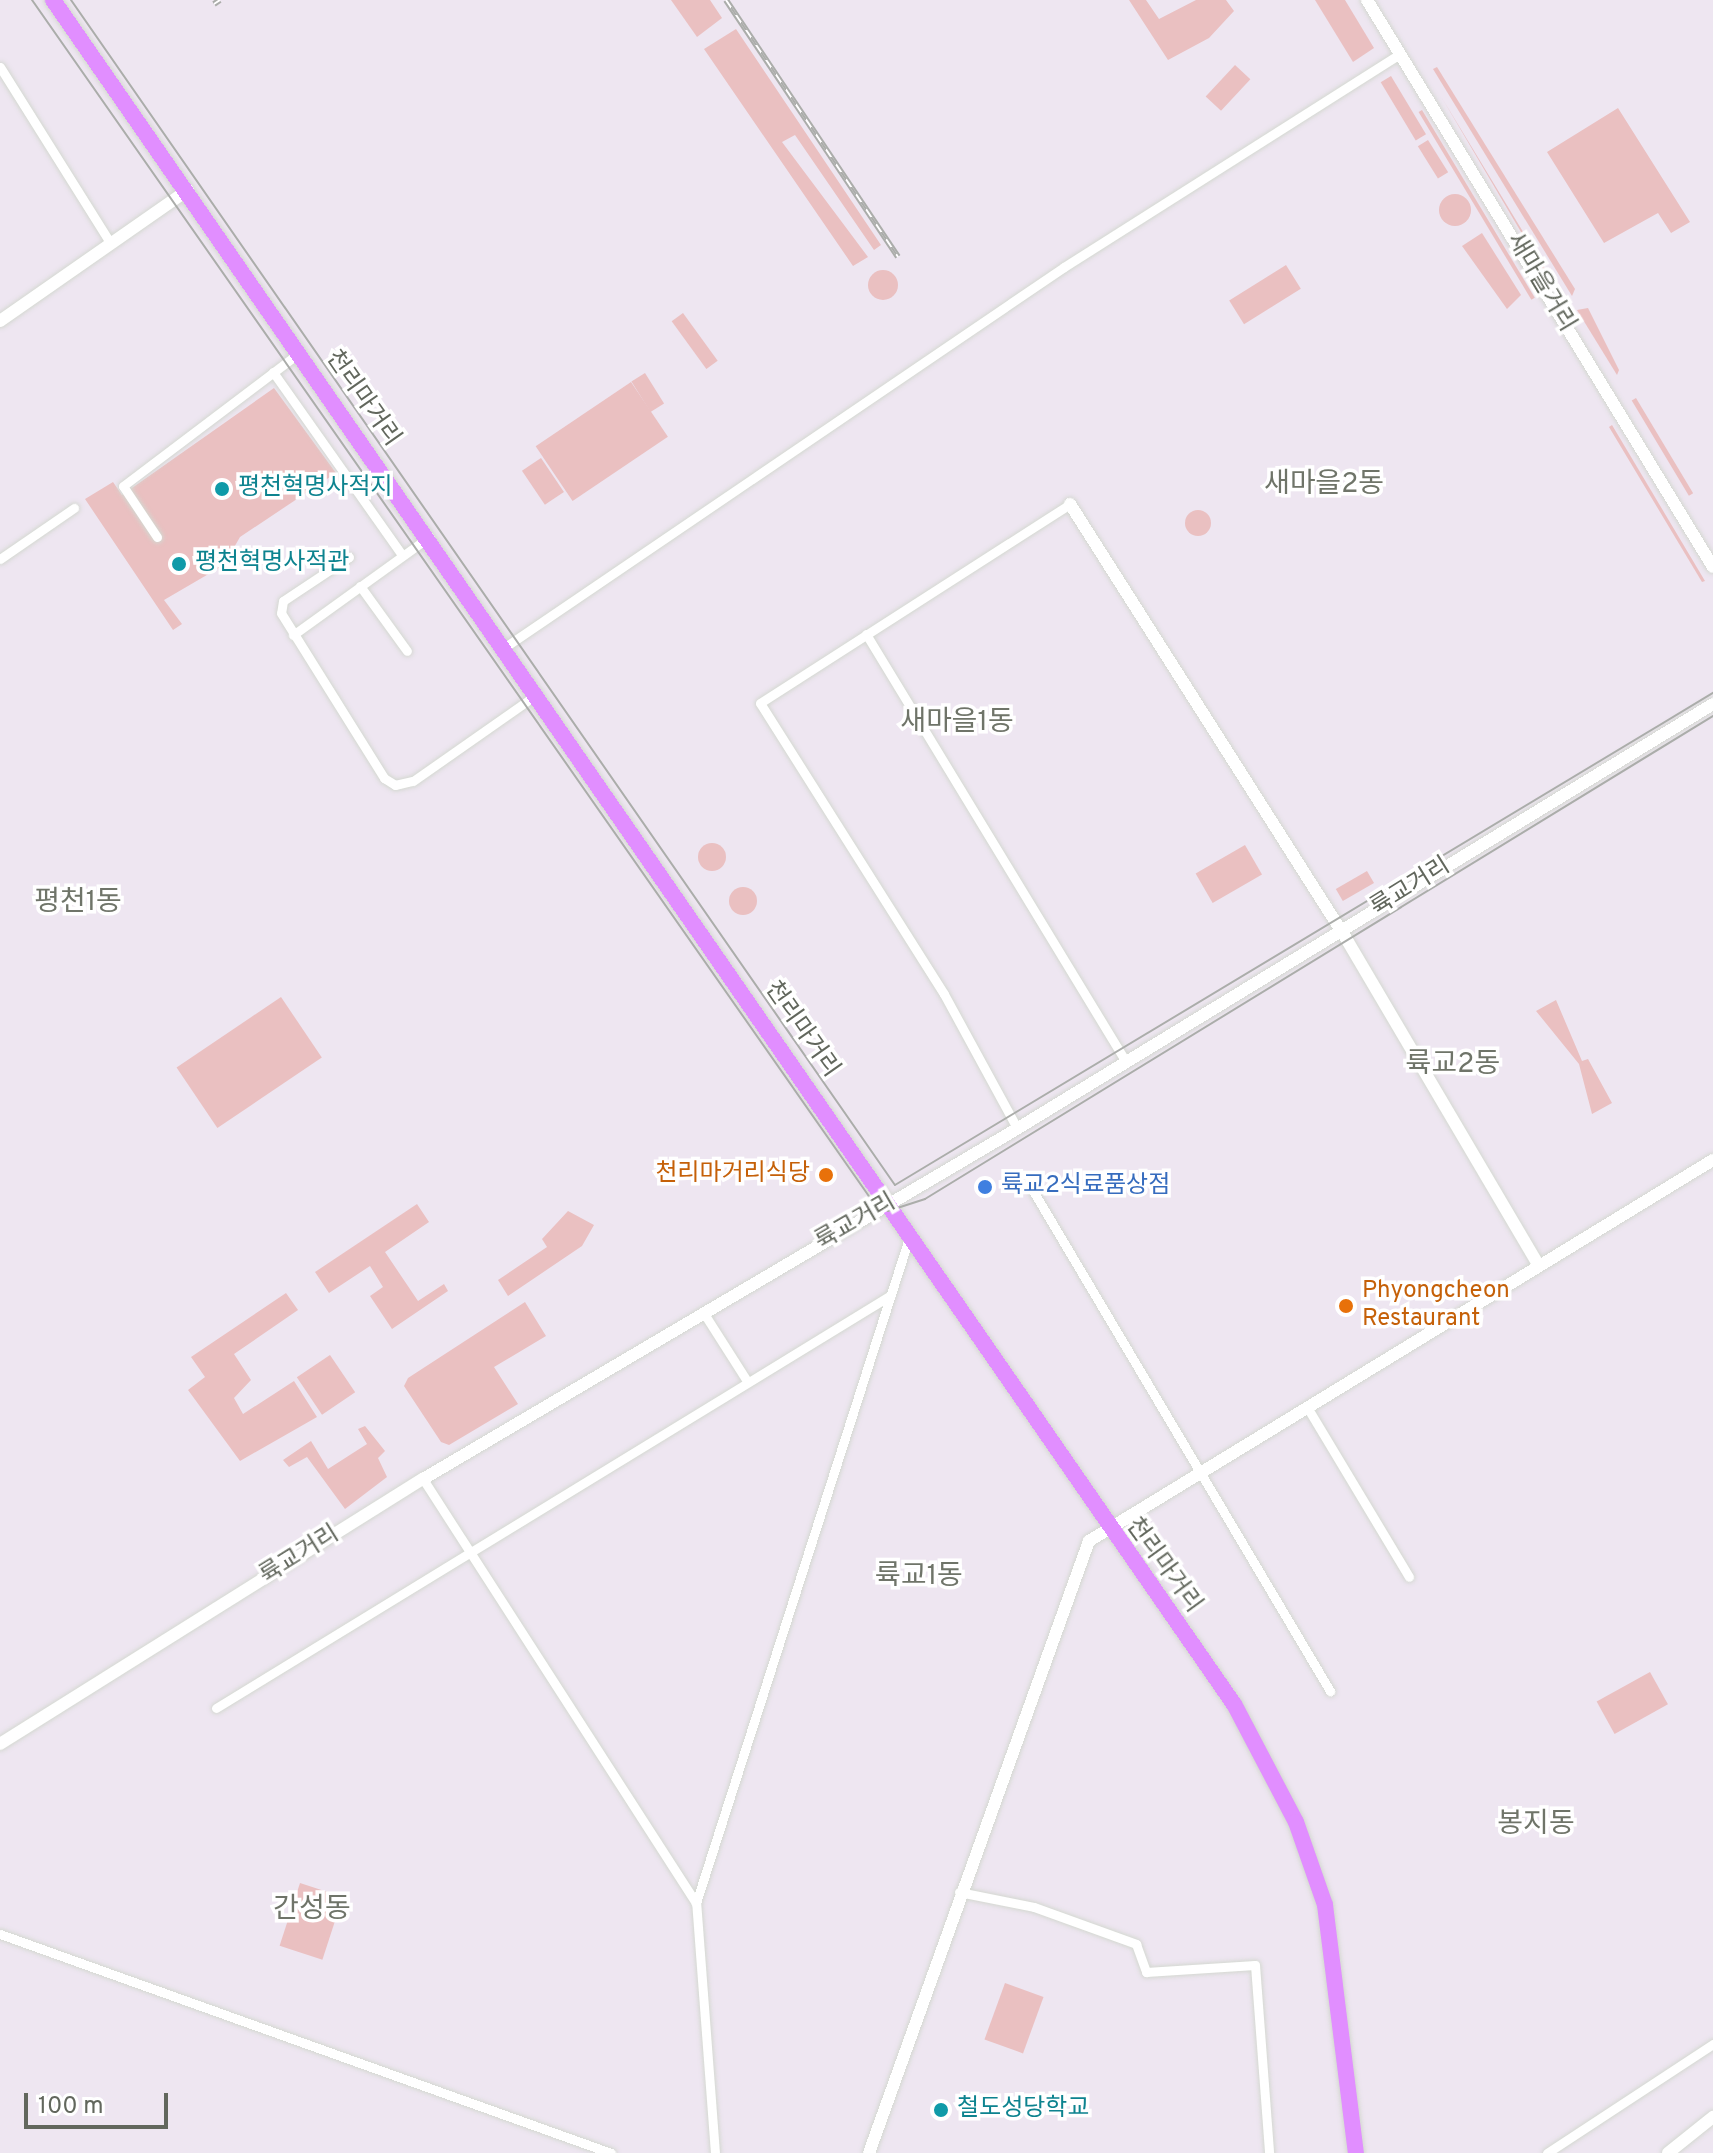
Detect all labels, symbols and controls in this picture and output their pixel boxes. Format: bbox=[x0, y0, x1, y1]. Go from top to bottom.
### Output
street label: 새마을거리 bbox=[1499, 228, 1581, 338]
street label: 천리마거리 bbox=[319, 346, 405, 452]
district label: 새마을2동 bbox=[1264, 468, 1384, 502]
place label: 평천혁명사적지 bbox=[238, 475, 393, 503]
marker: 평천혁명사적지 bbox=[213, 480, 231, 498]
place label: 평천혁명사적관 bbox=[195, 550, 350, 578]
marker: 평천혁명사적관 bbox=[170, 555, 188, 573]
district label: 새마을1동 bbox=[900, 706, 1014, 740]
street label: 륙교거리 bbox=[1366, 852, 1456, 924]
district label: 평천1동 bbox=[34, 886, 122, 920]
street label: 천리마거리 bbox=[758, 977, 844, 1083]
district label: 륙교2동 bbox=[1406, 1048, 1500, 1082]
place label: 천리마거리식당 bbox=[655, 1161, 810, 1189]
marker: 천리마거리식당 bbox=[817, 1166, 835, 1184]
place label: 륙교2식료품상점 bbox=[1001, 1173, 1170, 1201]
marker: 륙교2식료품상점 bbox=[976, 1178, 994, 1196]
street label: 륙교거리 bbox=[811, 1188, 901, 1258]
place label: Phyongcheon Restaurant bbox=[1362, 1278, 1510, 1334]
marker: Phyongcheon Restaurant bbox=[1337, 1297, 1355, 1315]
street label: 천리마거리 bbox=[1119, 1513, 1207, 1619]
street label: 륙교거리 bbox=[255, 1520, 345, 1592]
district label: 륙교1동 bbox=[875, 1560, 963, 1594]
district label: 봉지동 bbox=[1497, 1808, 1575, 1842]
district label: 간성동 bbox=[273, 1893, 351, 1927]
scale bar bbox=[28, 2077, 172, 2127]
text: 100 m bbox=[38, 2092, 104, 2122]
place label: 철도성당학교 bbox=[957, 2096, 1089, 2124]
marker: 철도성당학교 bbox=[932, 2101, 950, 2119]

